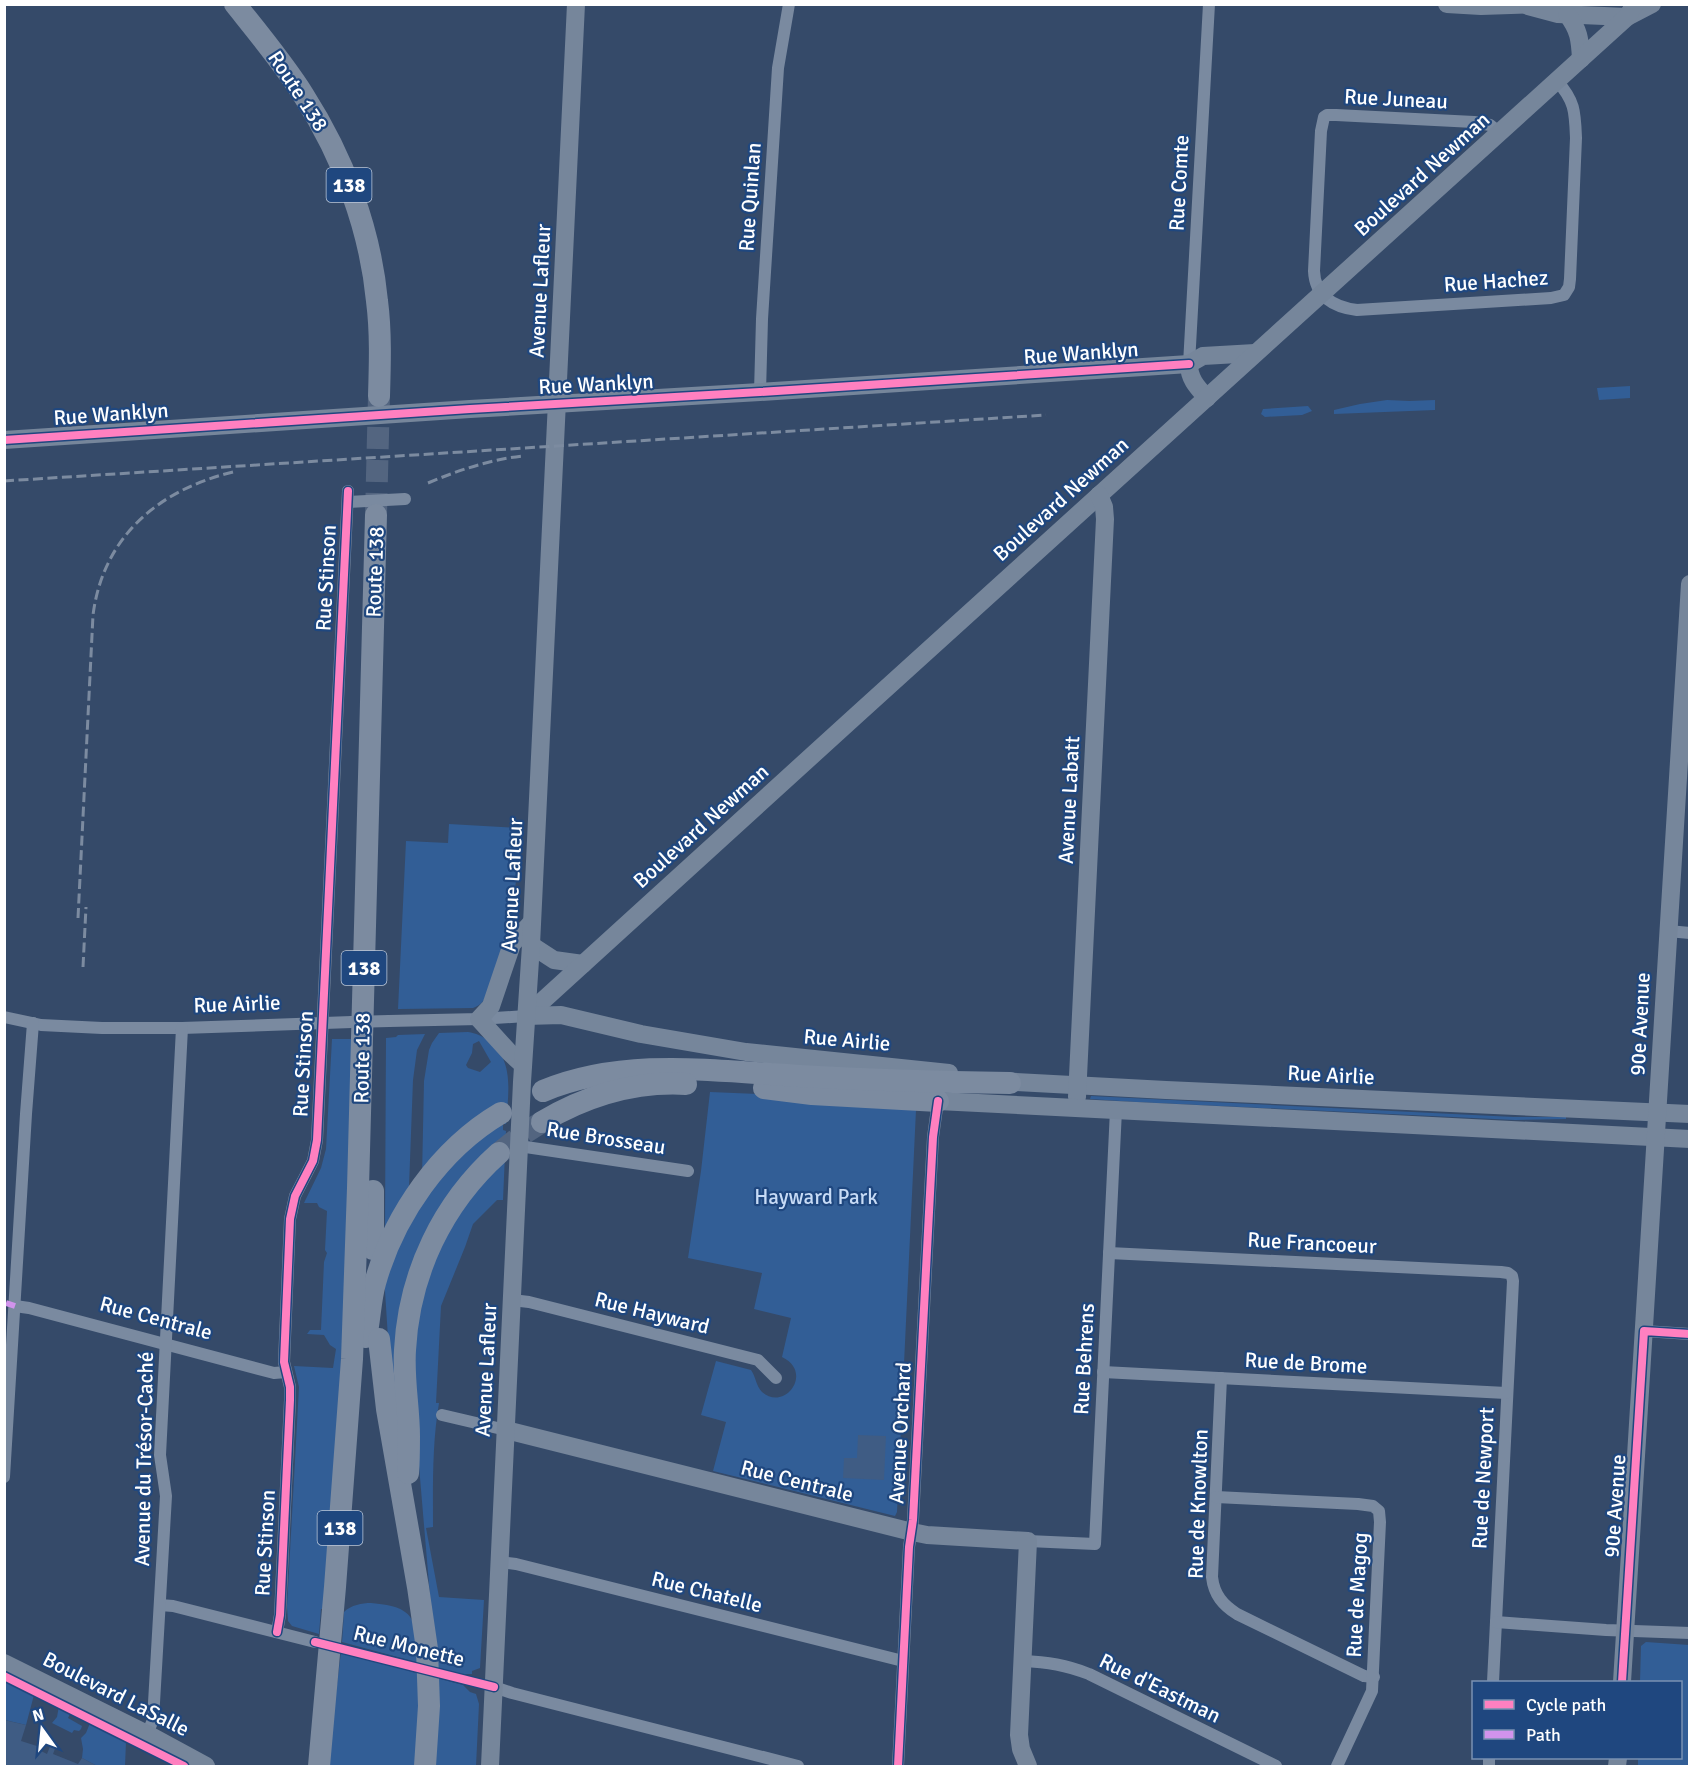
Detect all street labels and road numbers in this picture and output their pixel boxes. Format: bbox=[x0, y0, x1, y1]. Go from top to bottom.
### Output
street label: Route 138 bbox=[262, 46, 334, 136]
street label: Rue Juneau bbox=[1344, 83, 1448, 115]
street label: Boulevard Newman bbox=[1349, 106, 1495, 242]
street label: Rue Comte bbox=[1163, 134, 1195, 232]
street label: Rue Quinlan bbox=[733, 142, 767, 252]
road number: 138 bbox=[326, 168, 372, 202]
street label: Avenue Lafleur bbox=[524, 223, 557, 359]
street label: Rue Hachez bbox=[1443, 264, 1549, 298]
street label: Rue Wanklyn bbox=[1023, 336, 1139, 370]
street label: Rue Wanklyn bbox=[538, 368, 654, 400]
street label: Rue Wanklyn bbox=[53, 397, 169, 431]
street label: Boulevard Newman bbox=[988, 431, 1134, 567]
street label: Rue Stinson bbox=[310, 524, 342, 632]
street label: Route 138 bbox=[360, 526, 390, 618]
street label: Avenue Labatt bbox=[1053, 735, 1085, 865]
street label: Boulevard Newman bbox=[628, 758, 774, 894]
street label: Avenue Lafleur bbox=[496, 817, 529, 953]
road number: 138 bbox=[342, 951, 386, 985]
street label: 90e Avenue bbox=[1624, 972, 1656, 1076]
street label: Rue Airlie bbox=[193, 989, 281, 1019]
street label: Rue Stinson bbox=[287, 1010, 319, 1118]
street label: Route 138 bbox=[348, 1012, 376, 1104]
street label: Rue Airlie bbox=[802, 1023, 892, 1057]
street label: Rue Airlie bbox=[1287, 1060, 1375, 1090]
street label: Rue Brosseau bbox=[545, 1116, 667, 1160]
street label: Rue Francoeur bbox=[1247, 1227, 1378, 1259]
street label: Rue Hayward bbox=[592, 1286, 712, 1340]
street label: Rue Centrale bbox=[97, 1291, 215, 1345]
street label: Avenue Lafleur bbox=[470, 1302, 503, 1438]
street label: Rue Behrens bbox=[1068, 1302, 1100, 1416]
street label: Rue de Brome bbox=[1244, 1347, 1368, 1379]
street label: Avenue du Trésor-Caché bbox=[129, 1351, 159, 1567]
street label: Avenue Orchard bbox=[883, 1361, 917, 1505]
street label: Rue de Newport bbox=[1466, 1406, 1500, 1550]
street label: Rue de Knowlton bbox=[1182, 1428, 1214, 1580]
street label: 90e Avenue bbox=[1598, 1453, 1632, 1559]
street label: Rue Centrale bbox=[738, 1454, 856, 1508]
street label: Rue Stinson bbox=[249, 1489, 281, 1597]
road number: 138 bbox=[318, 1511, 362, 1545]
street label: Rue de Magog bbox=[1341, 1532, 1373, 1658]
street label: Rue Chatelle bbox=[649, 1566, 765, 1618]
street label: Rue Monette bbox=[351, 1620, 467, 1672]
street label: Boulevard LaSalle bbox=[38, 1646, 194, 1742]
street label: Rue d'Eastman bbox=[1095, 1647, 1225, 1729]

